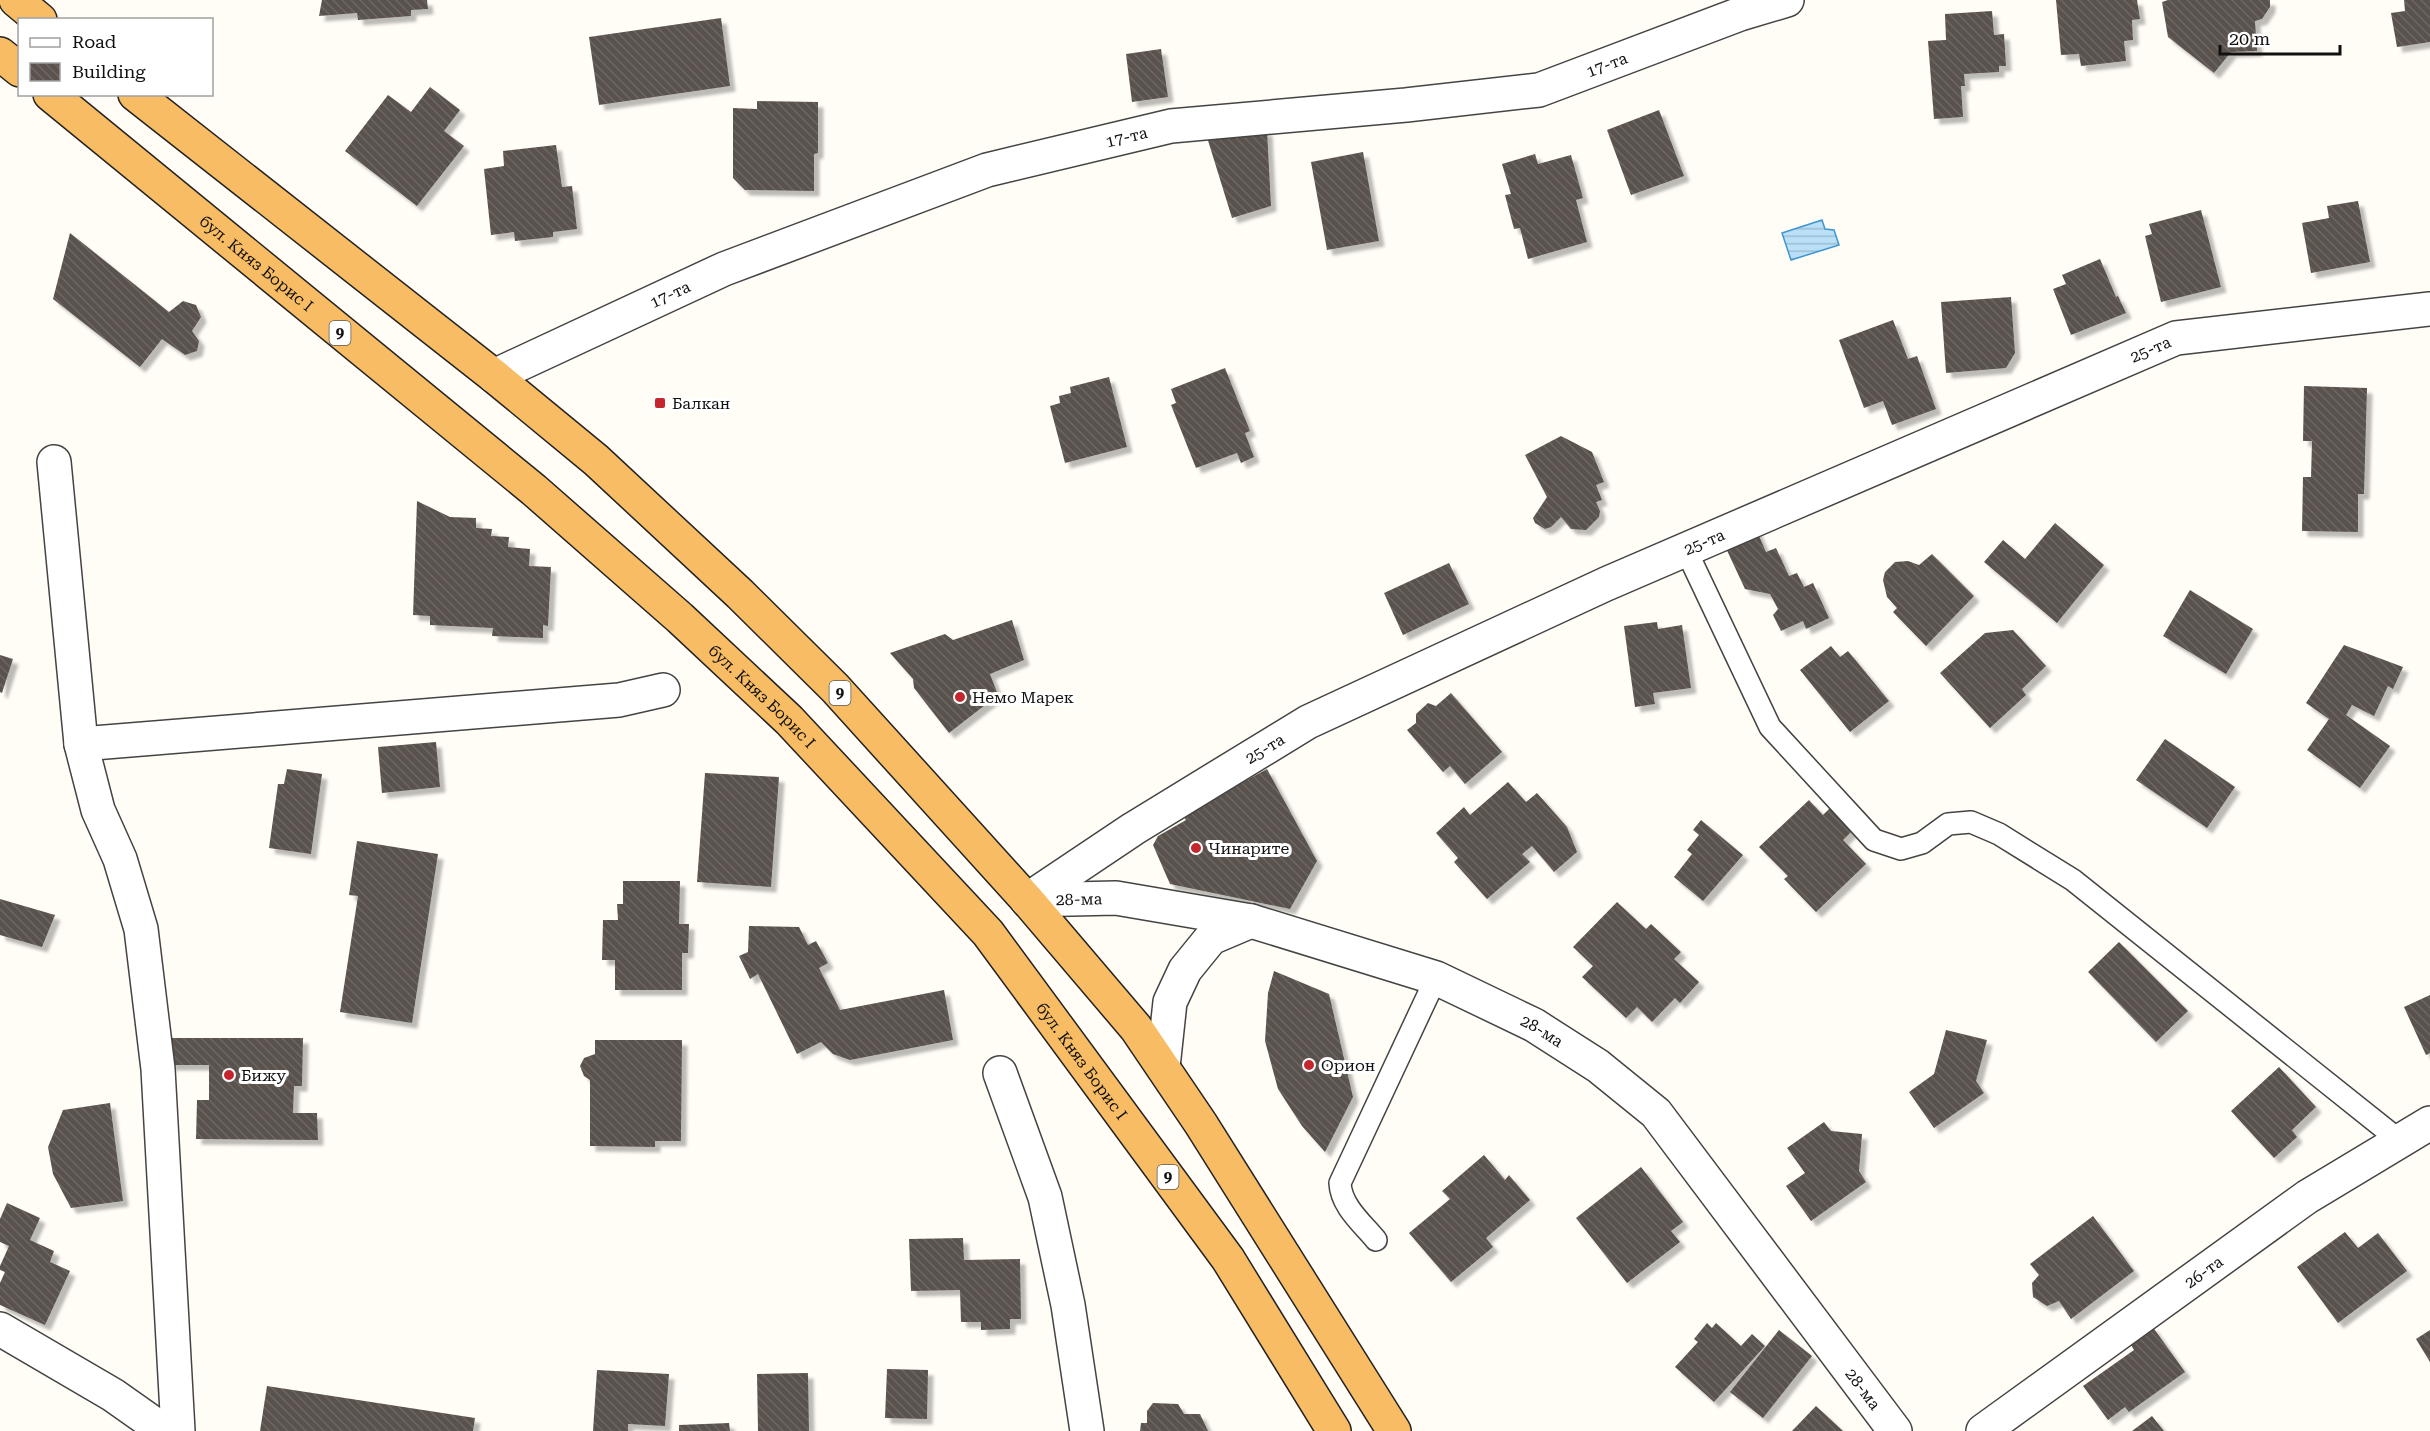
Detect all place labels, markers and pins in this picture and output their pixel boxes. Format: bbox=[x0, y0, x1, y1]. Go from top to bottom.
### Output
place label: Балкан bbox=[672, 394, 730, 413]
marker: Балкан bbox=[653, 396, 667, 410]
place label: Немо Марек bbox=[972, 688, 1074, 707]
marker: Немо Марек bbox=[953, 690, 967, 704]
place label: Чинарите bbox=[1208, 839, 1289, 858]
marker: Чинарите bbox=[1189, 841, 1203, 855]
place label: Орион bbox=[1321, 1056, 1375, 1075]
marker: Орион bbox=[1302, 1058, 1316, 1072]
place label: Бижу bbox=[241, 1066, 287, 1085]
marker: Бижу bbox=[222, 1068, 236, 1082]

